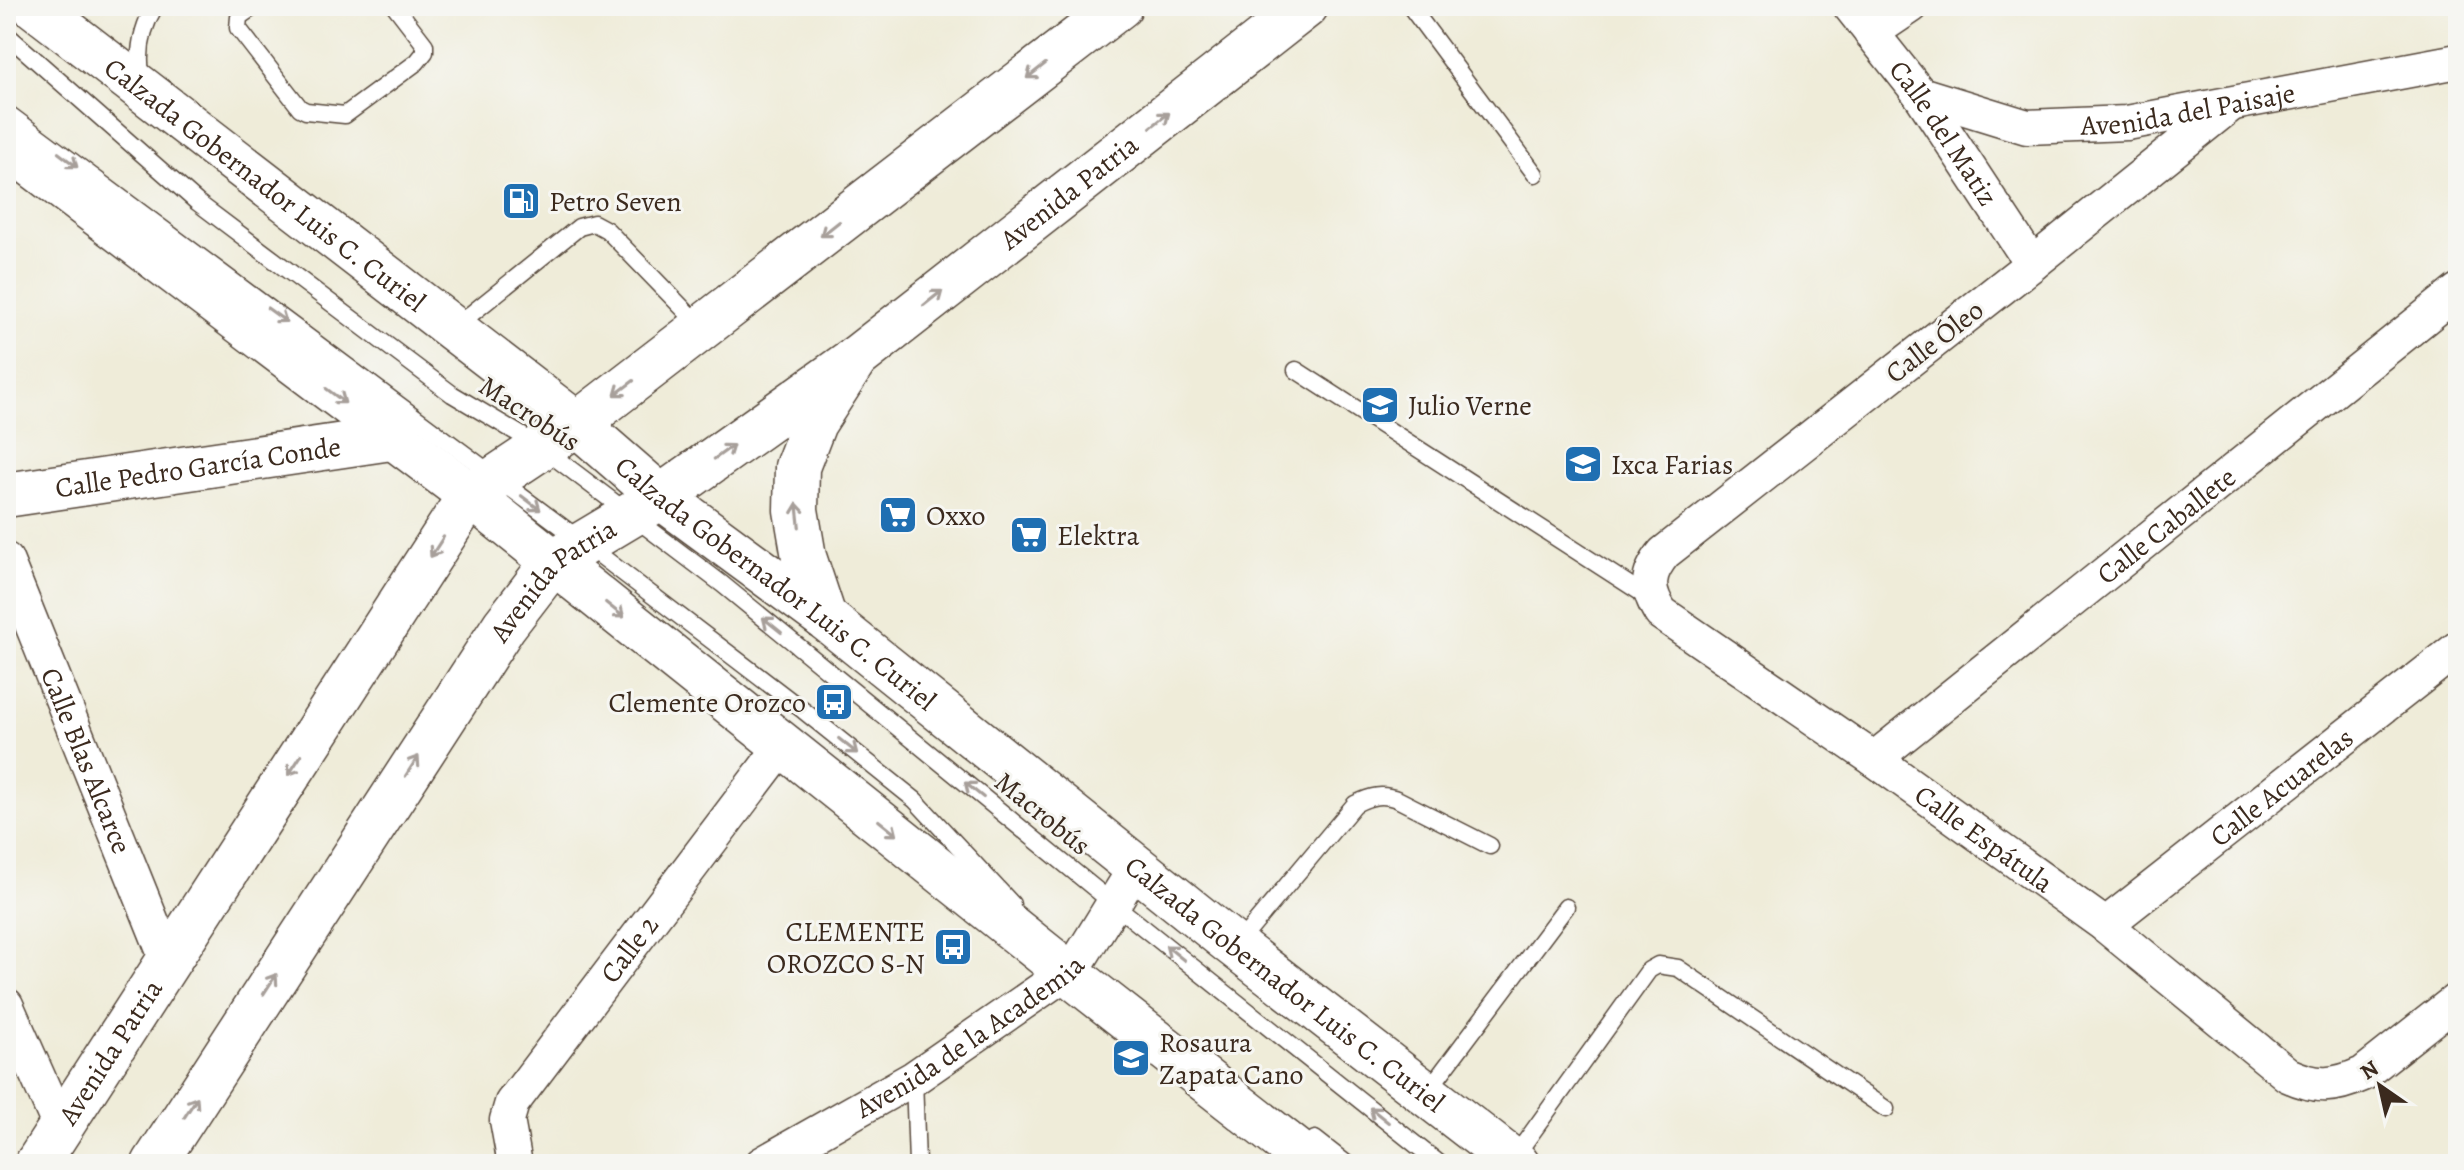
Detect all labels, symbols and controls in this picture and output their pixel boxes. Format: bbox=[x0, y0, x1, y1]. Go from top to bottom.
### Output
street label: Calzada Gobernador Luis C. Curiel bbox=[96, 49, 433, 321]
street label: Calle del Matiz bbox=[1880, 52, 2007, 214]
one-way arrow bbox=[1026, 62, 1047, 79]
street label: Avenida del Paisaje bbox=[2079, 74, 2298, 145]
one-way arrow bbox=[1149, 112, 1170, 129]
street label: Avenida Patria bbox=[991, 126, 1146, 259]
one-way arrow bbox=[57, 151, 78, 168]
fuel station icon: Petro Seven bbox=[500, 180, 542, 222]
place label: Petro Seven bbox=[549, 183, 682, 221]
one-way arrow bbox=[820, 221, 841, 238]
one-way arrow bbox=[922, 289, 943, 306]
street label: Calle Óleo bbox=[1878, 291, 1992, 392]
one-way arrow bbox=[265, 307, 287, 323]
street label: Macrobús bbox=[472, 367, 587, 461]
one-way arrow bbox=[614, 379, 635, 396]
school or university icon: Julio Verne bbox=[1359, 384, 1401, 426]
one-way arrow bbox=[325, 387, 346, 404]
place label: Julio Verne bbox=[1408, 387, 1532, 425]
street label: Calle Pedro García Conde bbox=[53, 428, 343, 507]
school or university icon: Ixca Farias bbox=[1562, 443, 1604, 485]
one-way arrow bbox=[713, 444, 735, 460]
place label: Ixca Farias bbox=[1611, 446, 1733, 484]
street label: Calzada Gobernador Luis C. Curiel bbox=[607, 448, 944, 720]
street label: Calle Caballete bbox=[2089, 458, 2244, 593]
one-way arrow bbox=[519, 494, 541, 511]
supermarket icon: Oxxo bbox=[877, 494, 919, 536]
place label: Oxxo bbox=[926, 497, 985, 535]
one-way arrow bbox=[790, 502, 805, 529]
street label: Avenida Patria bbox=[480, 510, 624, 650]
supermarket icon: Elektra bbox=[1008, 514, 1050, 556]
place label: Elektra bbox=[1057, 517, 1140, 555]
one-way arrow bbox=[428, 535, 445, 557]
one-way arrow bbox=[604, 601, 625, 618]
one-way arrow bbox=[763, 616, 783, 634]
street label: Calle Blas Alcarce bbox=[31, 662, 140, 859]
bus stop icon: Clemente Orozco bbox=[813, 681, 855, 723]
place label: Clemente Orozco bbox=[609, 684, 806, 722]
street label: Calle Acuarelas bbox=[2202, 719, 2361, 856]
one-way arrow bbox=[837, 738, 858, 755]
one-way arrow bbox=[287, 753, 304, 775]
one-way arrow bbox=[405, 755, 421, 778]
street label: Macrobús bbox=[986, 763, 1098, 864]
street label: Calle Espátula bbox=[1907, 776, 2061, 902]
one-way arrow bbox=[963, 781, 984, 799]
one-way arrow bbox=[877, 820, 898, 837]
street label: Calzada Gobernador Luis C. Curiel bbox=[1117, 847, 1452, 1121]
street label: Calle 2 bbox=[592, 908, 668, 991]
place label: CLEMENTE OROZCO S-N bbox=[767, 913, 925, 983]
bus stop icon: CLEMENTE OROZCO S-N bbox=[932, 926, 974, 968]
one-way arrow bbox=[1165, 945, 1186, 963]
street label: Avenida de la Academia bbox=[848, 947, 1093, 1128]
street label: Avenida Patria bbox=[49, 972, 172, 1133]
one-way arrow bbox=[262, 973, 278, 995]
place label: Rosaura Zapata Cano bbox=[1159, 1024, 1303, 1094]
school or university icon: Rosaura Zapata Cano bbox=[1110, 1037, 1152, 1079]
north arrow bbox=[2340, 1046, 2420, 1126]
text: N bbox=[2354, 1053, 2384, 1087]
one-way arrow bbox=[182, 1096, 199, 1118]
one-way arrow bbox=[1369, 1107, 1390, 1124]

